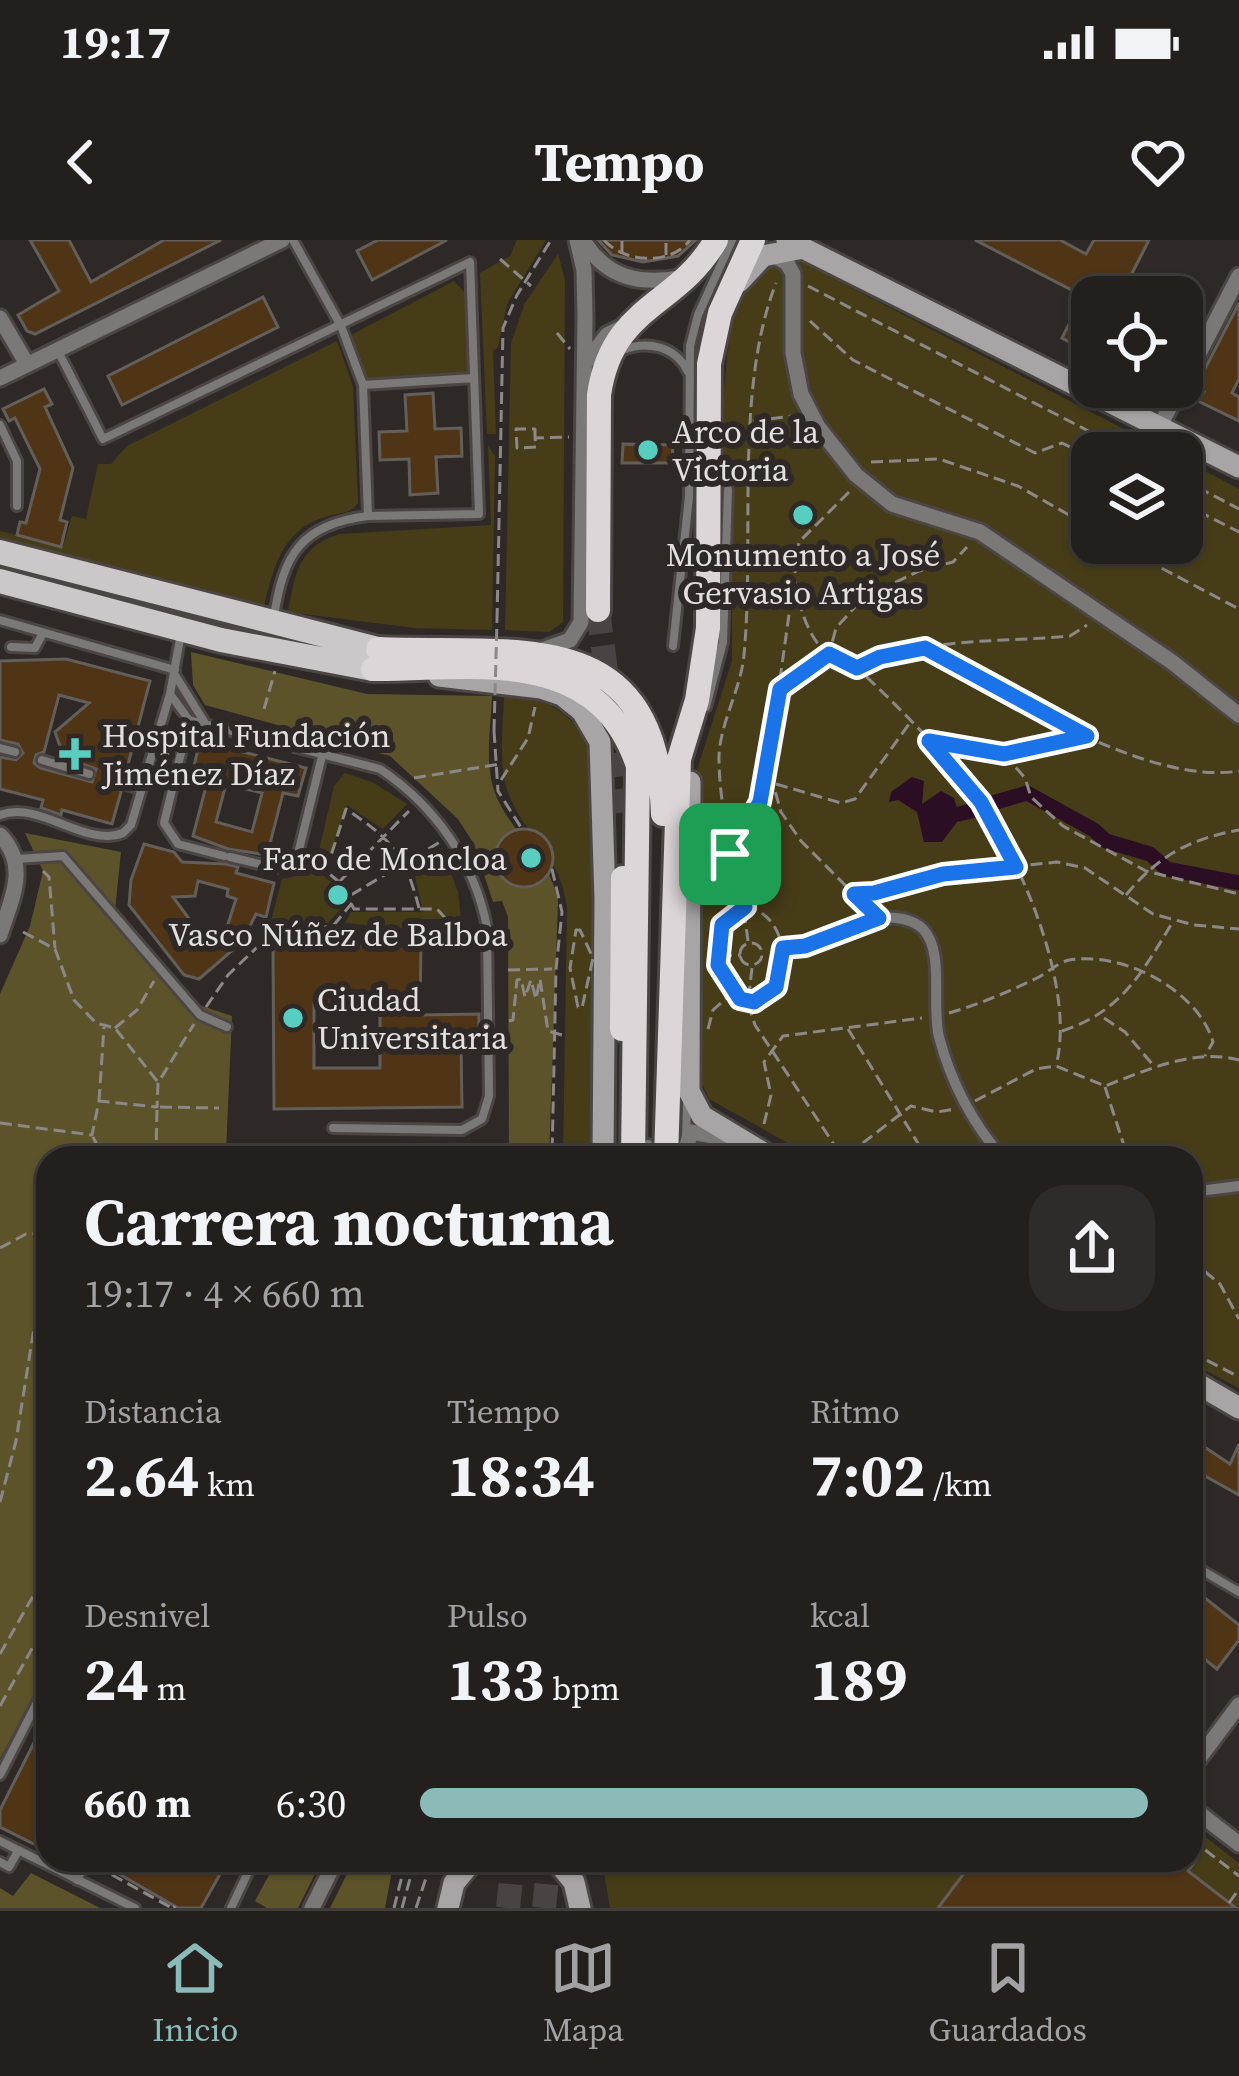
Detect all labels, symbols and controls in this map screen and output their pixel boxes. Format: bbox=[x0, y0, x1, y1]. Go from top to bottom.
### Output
text: 19:17 bbox=[60, 11, 171, 73]
text: Tempo bbox=[534, 125, 705, 199]
icon: back bbox=[48, 129, 114, 195]
icon: heart bbox=[1125, 129, 1191, 195]
map controls bbox=[1071, 276, 1203, 564]
button: locate bbox=[1071, 276, 1203, 408]
place label: Arco de la Victoria bbox=[672, 409, 819, 492]
button: layers bbox=[1071, 432, 1203, 564]
marker: Arco de la Victoria bbox=[635, 437, 661, 463]
marker: Monumento a José Gervasio Artigas bbox=[790, 502, 816, 528]
place label: Monumento a José Gervasio Artigas bbox=[666, 532, 940, 615]
place label: Hospital Fundación Jiménez Díaz bbox=[101, 713, 390, 796]
marker: Hospital Fundación Jiménez Díaz bbox=[59, 738, 91, 770]
pin bbox=[679, 803, 781, 905]
icon: arrive bbox=[697, 821, 763, 887]
place label: Faro de Moncloa bbox=[262, 836, 507, 881]
marker: Faro de Moncloa bbox=[518, 845, 544, 871]
marker: Vasco Núñez de Balboa bbox=[325, 882, 351, 908]
place label: Vasco Núñez de Balboa bbox=[168, 912, 508, 957]
place label: Ciudad Universitaria bbox=[317, 977, 508, 1060]
marker: Ciudad Universitaria bbox=[280, 1005, 306, 1031]
text: Carrera nocturna bbox=[84, 1177, 614, 1267]
button: share bbox=[1029, 1185, 1155, 1311]
text: 19:17 · 4 × 660 m bbox=[84, 1267, 365, 1320]
text: Distancia bbox=[84, 1389, 222, 1434]
text: Tiempo bbox=[447, 1389, 560, 1434]
text: Ritmo bbox=[810, 1389, 900, 1434]
text: 2.64 bbox=[84, 1434, 200, 1516]
text: 18:34 bbox=[447, 1434, 595, 1516]
text: 7:02 bbox=[810, 1434, 926, 1516]
text: km bbox=[200, 1462, 255, 1507]
text: /km bbox=[926, 1462, 992, 1507]
text: Desnivel bbox=[84, 1593, 210, 1638]
text: Pulso bbox=[447, 1593, 528, 1638]
text: kcal bbox=[810, 1593, 870, 1638]
text: 24 bbox=[84, 1638, 149, 1720]
text: 133 bbox=[447, 1638, 545, 1720]
text: 189 bbox=[810, 1638, 908, 1720]
text: m bbox=[149, 1666, 186, 1711]
text: bpm bbox=[545, 1666, 620, 1711]
text: 660 m bbox=[84, 1777, 191, 1830]
text: 6:30 bbox=[276, 1777, 346, 1830]
tab: Inicio bbox=[152, 1935, 238, 2052]
tab: Mapa bbox=[543, 1935, 624, 2052]
tab: Guardados bbox=[928, 1935, 1087, 2052]

